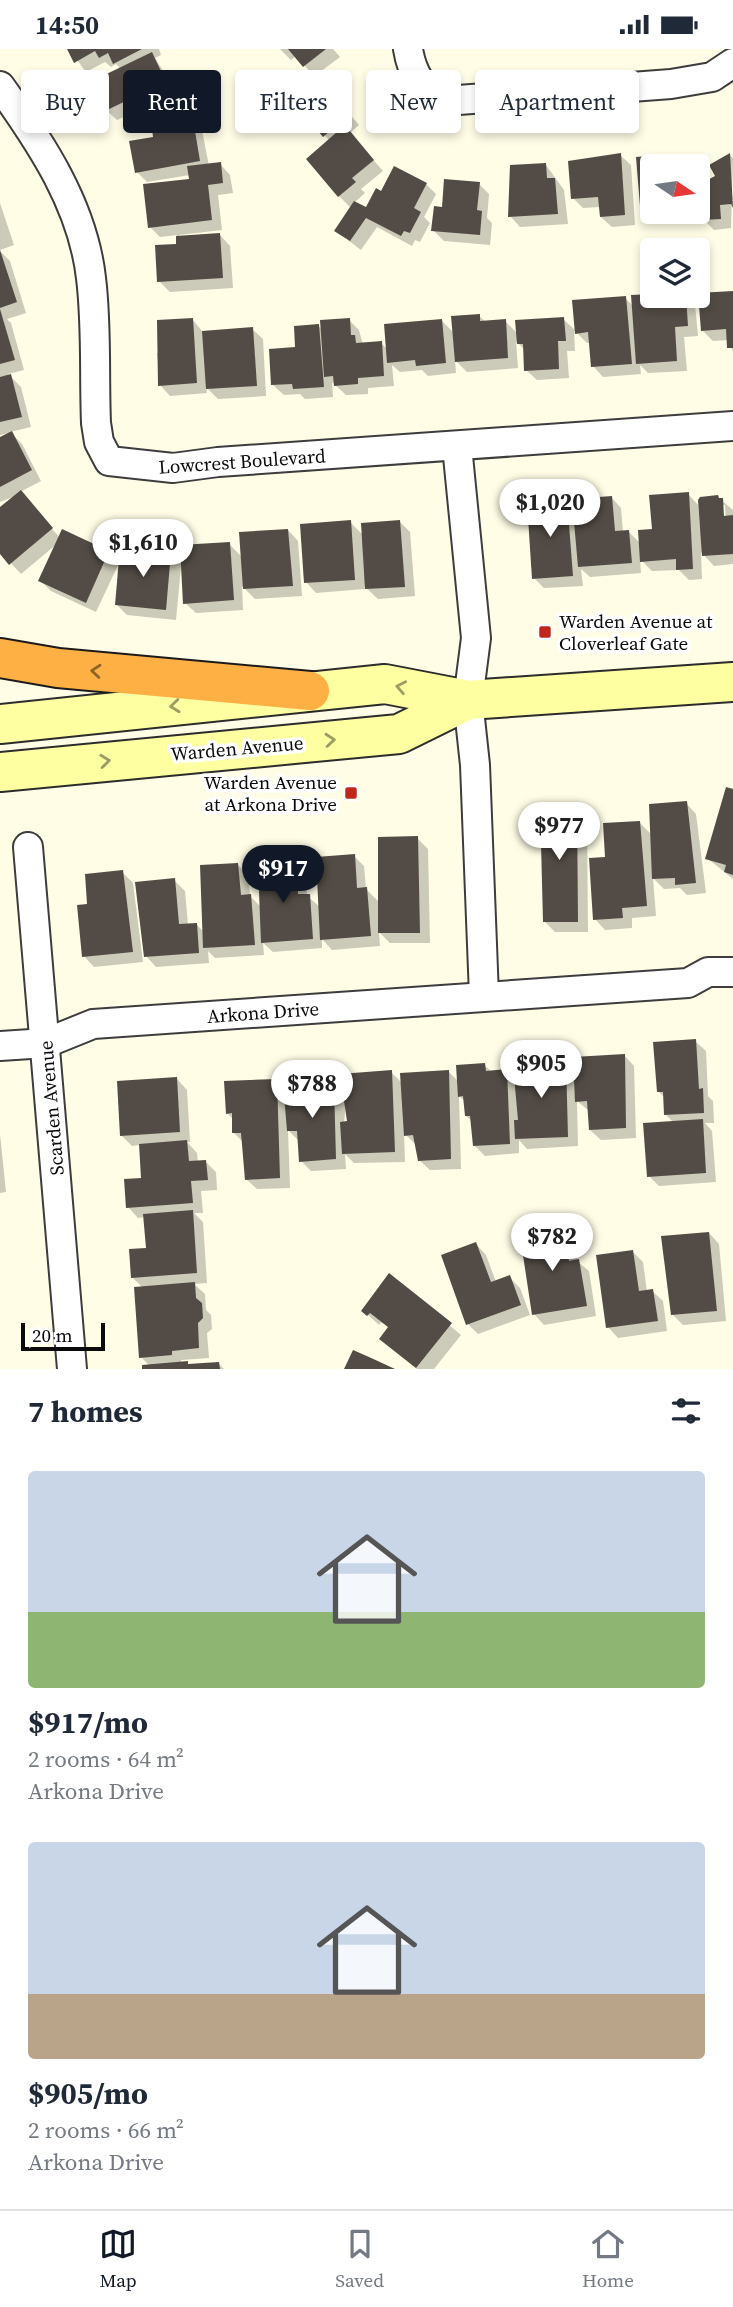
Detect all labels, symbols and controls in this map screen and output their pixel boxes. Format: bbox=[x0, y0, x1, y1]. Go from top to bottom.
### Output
text: 14:50 bbox=[35, 7, 99, 43]
chip: Buy bbox=[21, 70, 109, 133]
chip: Rent bbox=[123, 70, 221, 133]
chip: Filters bbox=[235, 70, 352, 133]
chip: New bbox=[366, 70, 461, 133]
chip: Apartment bbox=[475, 70, 639, 133]
north arrow bbox=[640, 154, 710, 224]
map controls bbox=[640, 154, 710, 308]
button: layers bbox=[640, 238, 710, 308]
street label: Lowcrest Boulevard bbox=[158, 442, 327, 480]
pin: $1,020 bbox=[493, 479, 607, 539]
text: $1,020 bbox=[515, 486, 585, 518]
pin: $1,610 bbox=[86, 519, 200, 579]
text: $1,610 bbox=[108, 526, 178, 558]
place label: Warden Avenue at Cloverleaf Gate bbox=[559, 608, 713, 656]
marker: Warden Avenue at Cloverleaf Gate bbox=[537, 624, 553, 640]
one-way arrow bbox=[90, 664, 101, 679]
one-way arrow bbox=[395, 680, 407, 695]
one-way arrow bbox=[169, 698, 180, 713]
street label: Warden Avenue bbox=[170, 729, 304, 767]
one-way arrow bbox=[325, 733, 336, 748]
one-way arrow bbox=[99, 753, 111, 768]
place label: Warden Avenue at Arkona Drive bbox=[204, 769, 337, 817]
marker: Warden Avenue at Arkona Drive bbox=[343, 785, 359, 801]
pin: $977 bbox=[518, 803, 600, 862]
text: $977 bbox=[534, 809, 584, 841]
pin: $917 bbox=[242, 845, 324, 905]
text: $917 bbox=[258, 852, 308, 884]
street label: Arkona Drive bbox=[206, 995, 320, 1029]
street label: Scarden Avenue bbox=[32, 1040, 70, 1176]
pin: $905 bbox=[500, 1041, 582, 1100]
text: $905 bbox=[516, 1047, 566, 1079]
pin: $788 bbox=[271, 1061, 353, 1120]
text: $788 bbox=[287, 1067, 337, 1099]
pin: $782 bbox=[511, 1213, 593, 1273]
text: $782 bbox=[527, 1220, 577, 1252]
scale bar bbox=[21, 1320, 105, 1352]
text: 20 m bbox=[32, 1322, 73, 1348]
text: 7 homes bbox=[28, 1391, 143, 1432]
icon: filters bbox=[667, 1392, 705, 1430]
icon: home bbox=[304, 1516, 430, 1642]
text: $917/mo bbox=[28, 1702, 148, 1743]
text: 2 rooms · 64 m² bbox=[28, 1743, 184, 1775]
text: Arkona Drive bbox=[28, 1775, 164, 1807]
icon: home bbox=[304, 1887, 430, 2013]
text: $905/mo bbox=[28, 2073, 148, 2114]
text: 2 rooms · 66 m² bbox=[28, 2114, 184, 2146]
text: Arkona Drive bbox=[28, 2146, 164, 2178]
tab: Map bbox=[99, 2225, 137, 2293]
tab: Saved bbox=[335, 2225, 384, 2293]
tab: Home bbox=[582, 2225, 634, 2293]

